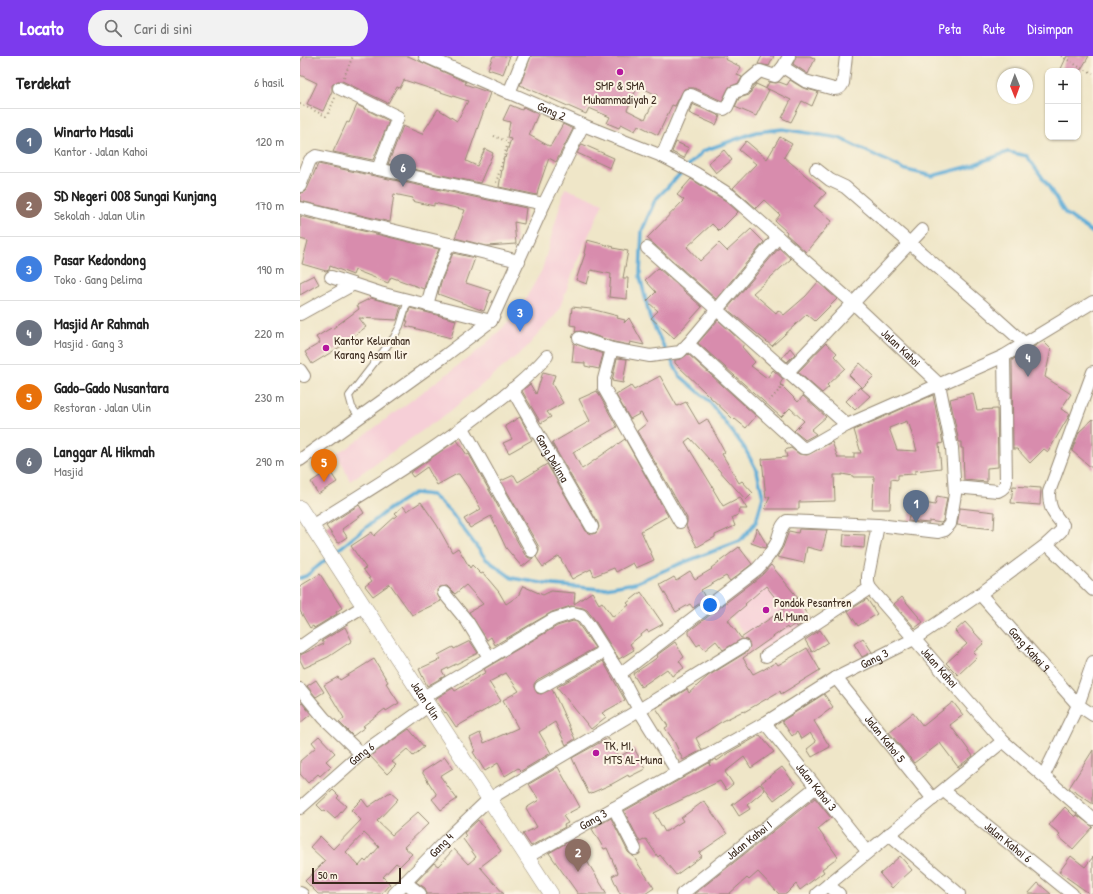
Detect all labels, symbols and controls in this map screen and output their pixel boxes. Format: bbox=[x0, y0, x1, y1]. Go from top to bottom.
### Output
search box bbox=[88, 10, 368, 46]
text: Locato bbox=[20, 15, 64, 41]
icon: search bbox=[102, 17, 124, 39]
text: Cari di sini bbox=[134, 18, 192, 39]
text: Peta bbox=[938, 19, 961, 38]
text: Rute bbox=[983, 19, 1005, 38]
text: Disimpan bbox=[1027, 19, 1073, 38]
marker: SMP & SMA Muhammadiyah 2 bbox=[615, 67, 625, 77]
north arrow bbox=[997, 68, 1033, 104]
map controls bbox=[1045, 68, 1081, 140]
button: + bbox=[1045, 68, 1081, 104]
text: Terdekat bbox=[16, 71, 70, 94]
text: 6 hasil bbox=[254, 73, 284, 91]
place label: SMP & SMA Muhammadiyah 2 bbox=[583, 77, 657, 108]
street label: Gang 2 bbox=[535, 97, 569, 125]
button: − bbox=[1045, 104, 1081, 140]
text: Winarto Masali bbox=[54, 121, 134, 142]
text: 1 bbox=[27, 132, 31, 150]
text: 120 m bbox=[256, 132, 284, 150]
text: Kantor · Jalan Kahoi bbox=[54, 142, 148, 160]
pin: 6 bbox=[390, 154, 416, 187]
text: SD Negeri 008 Sungai Kunjang bbox=[54, 185, 217, 206]
text: 2 bbox=[26, 196, 32, 214]
text: 170 m bbox=[255, 196, 284, 214]
text: Sekolah · Jalan Ulin bbox=[54, 206, 145, 224]
text: Pasar Kedondong bbox=[54, 249, 146, 270]
text: 3 bbox=[26, 260, 32, 278]
text: 190 m bbox=[257, 260, 284, 278]
text: Toko · Gang Delima bbox=[54, 270, 142, 288]
pin: 3 bbox=[507, 299, 533, 332]
text: Masjid Ar Rahmah bbox=[54, 313, 149, 334]
text: 4 bbox=[27, 324, 31, 342]
text: 220 m bbox=[254, 324, 284, 342]
street label: Jalan Kahoi bbox=[877, 325, 925, 371]
place label: Kantor Kelurahan Karang Asam Ilir bbox=[334, 332, 410, 363]
text: Masjid · Gang 3 bbox=[54, 334, 123, 352]
marker: Kantor Kelurahan Karang Asam Ilir bbox=[321, 343, 331, 353]
pin: 4 bbox=[1015, 344, 1041, 377]
text: Gado-Gado Nusantara bbox=[54, 377, 169, 398]
text: 5 bbox=[26, 388, 32, 406]
text: 230 m bbox=[254, 388, 284, 406]
text: Restoran · Jalan Ulin bbox=[54, 398, 151, 416]
street label: Gang Delima bbox=[532, 431, 573, 486]
text: Langgar Al Hikmah bbox=[54, 441, 154, 462]
pin: 5 bbox=[311, 449, 337, 482]
text: 6 bbox=[26, 452, 32, 470]
text: 290 m bbox=[255, 452, 284, 470]
text: Masjid bbox=[54, 462, 83, 480]
pin: 1 bbox=[903, 490, 929, 523]
place label: Pondok Pesantren Al Muna bbox=[774, 594, 852, 625]
your location bbox=[700, 595, 720, 615]
marker: Pondok Pesantren Al Muna bbox=[761, 605, 771, 615]
street label: Gang Kahoi 9 bbox=[1005, 623, 1054, 676]
street label: Jalan Kahoi bbox=[917, 643, 962, 691]
street label: Gang 3 bbox=[857, 644, 891, 673]
street label: Jalan Ulin bbox=[407, 678, 445, 723]
street label: Jalan Kahoi 5 bbox=[861, 711, 910, 766]
place label: TK, MI, MTS AL-Muna bbox=[604, 737, 663, 768]
street label: Gang 6 bbox=[345, 738, 378, 769]
marker: TK, MI, MTS AL-Muna bbox=[591, 748, 601, 758]
street label: Jalan Kahoi 3 bbox=[792, 759, 841, 814]
street label: Gang 3 bbox=[576, 805, 610, 834]
street label: Jalan Kahoi I bbox=[722, 816, 775, 864]
street label: Jalan Kahoi 6 bbox=[981, 818, 1036, 866]
street label: Gang 4 bbox=[425, 828, 457, 861]
pin: 2 bbox=[565, 839, 591, 872]
scale bar bbox=[312, 866, 401, 885]
text: 50 m bbox=[318, 868, 338, 882]

